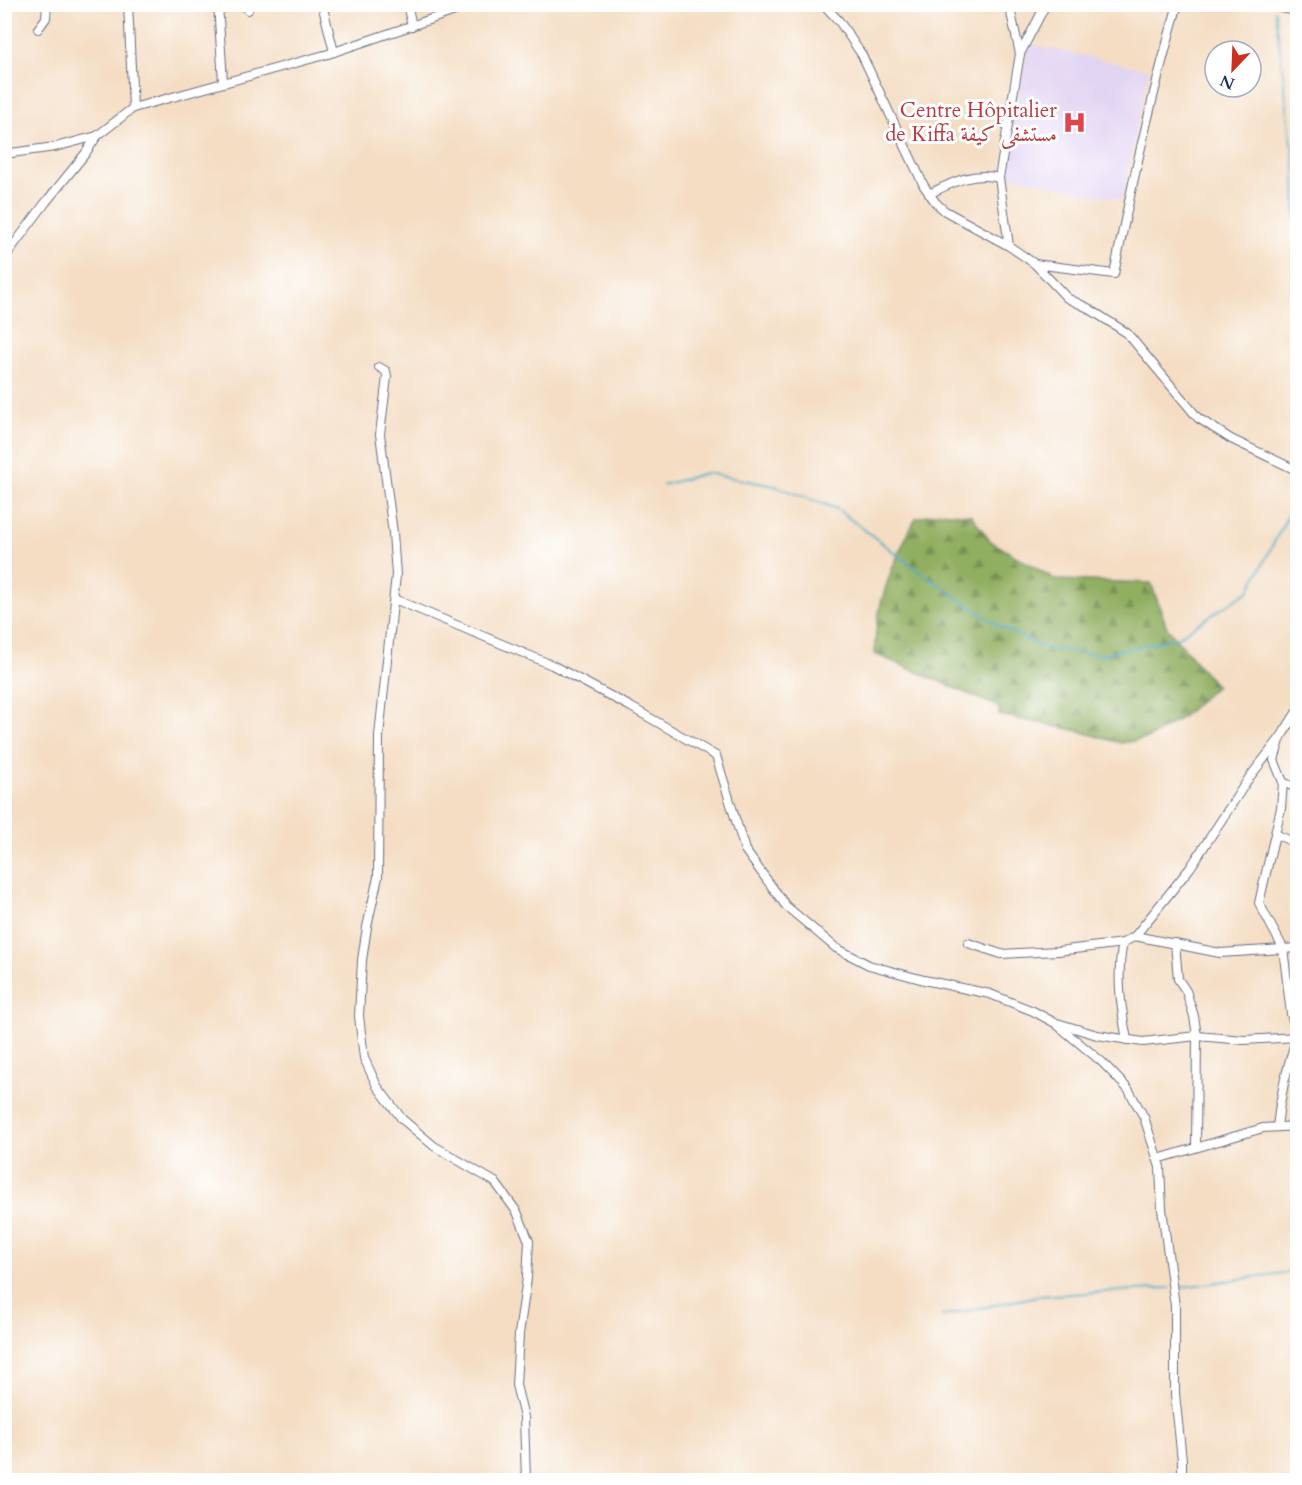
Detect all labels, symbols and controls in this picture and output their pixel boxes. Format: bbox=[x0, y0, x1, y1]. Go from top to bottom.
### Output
north arrow bbox=[1203, 39, 1263, 99]
text: N bbox=[1217, 69, 1238, 95]
place label: Centre Hôpitalier de Kiffa مستشفى كيفة bbox=[885, 96, 1057, 149]
hospital icon: Centre Hôpitalier de Kiffa مستشفى كيفة bbox=[1062, 109, 1088, 135]

